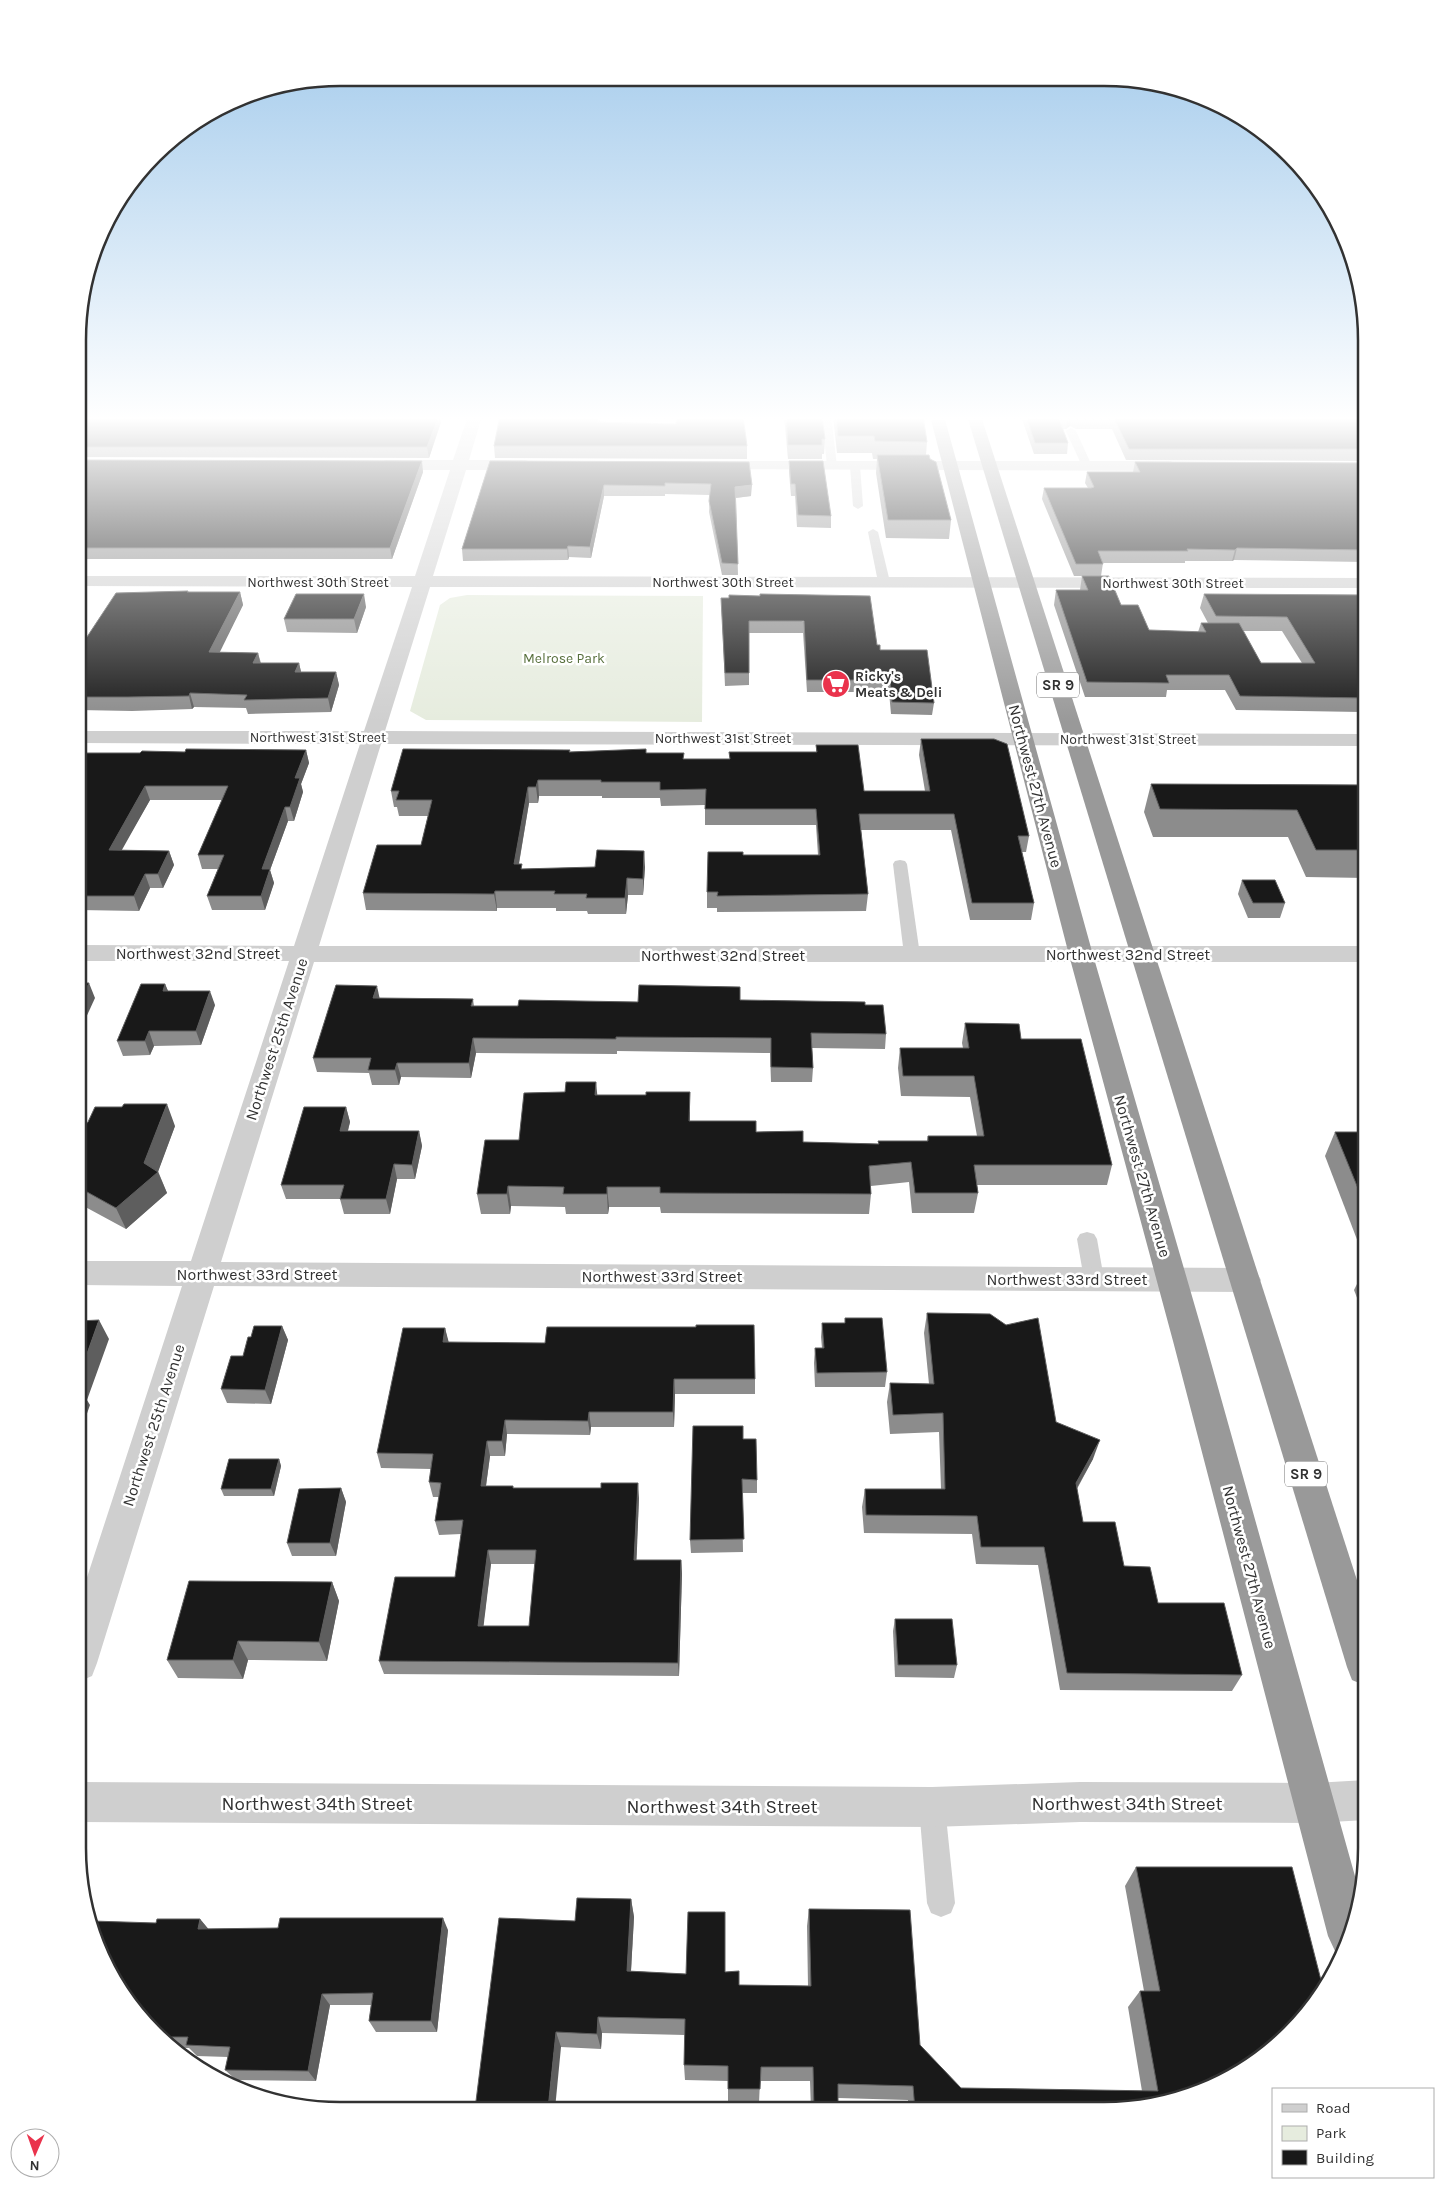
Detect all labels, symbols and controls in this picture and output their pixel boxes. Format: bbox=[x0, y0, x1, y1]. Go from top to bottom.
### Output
street label: Northwest 30th Street bbox=[247, 574, 389, 591]
street label: Northwest 30th Street bbox=[652, 574, 794, 591]
street label: Northwest 30th Street bbox=[1102, 575, 1244, 592]
park label: Melrose Park bbox=[523, 650, 605, 667]
place label: Ricky's Meats & Deli bbox=[855, 668, 942, 701]
supermarket icon: Ricky's Meats & Deli bbox=[821, 669, 851, 699]
road number: SR 9 bbox=[1037, 672, 1079, 698]
street label: Northwest 27th Avenue bbox=[1005, 702, 1066, 870]
street label: Northwest 31st Street bbox=[250, 729, 386, 746]
street label: Northwest 31st Street bbox=[655, 730, 791, 747]
street label: Northwest 31st Street bbox=[1060, 731, 1196, 748]
street label: Northwest 32nd Street bbox=[116, 944, 280, 963]
street label: Northwest 32nd Street bbox=[1046, 945, 1210, 964]
street label: Northwest 32nd Street bbox=[641, 946, 805, 965]
street label: Northwest 25th Avenue bbox=[241, 956, 312, 1123]
street label: Northwest 27th Avenue bbox=[1110, 1093, 1175, 1260]
street label: Northwest 33rd Street bbox=[176, 1265, 338, 1284]
street label: Northwest 33rd Street bbox=[581, 1267, 743, 1286]
street label: Northwest 33rd Street bbox=[986, 1270, 1148, 1289]
street label: Northwest 25th Avenue bbox=[118, 1342, 189, 1509]
road number: SR 9 bbox=[1285, 1462, 1327, 1486]
street label: Northwest 27th Avenue bbox=[1219, 1483, 1280, 1651]
street label: Northwest 34th Street bbox=[221, 1793, 413, 1815]
street label: Northwest 34th Street bbox=[1031, 1793, 1223, 1815]
street label: Northwest 34th Street bbox=[626, 1796, 818, 1818]
legend bbox=[1272, 2088, 1434, 2178]
text: Road bbox=[1316, 2099, 1351, 2117]
text: Park bbox=[1316, 2124, 1346, 2142]
north arrow bbox=[10, 2128, 60, 2178]
text: Building bbox=[1316, 2149, 1374, 2167]
text: N bbox=[29, 2157, 40, 2174]

